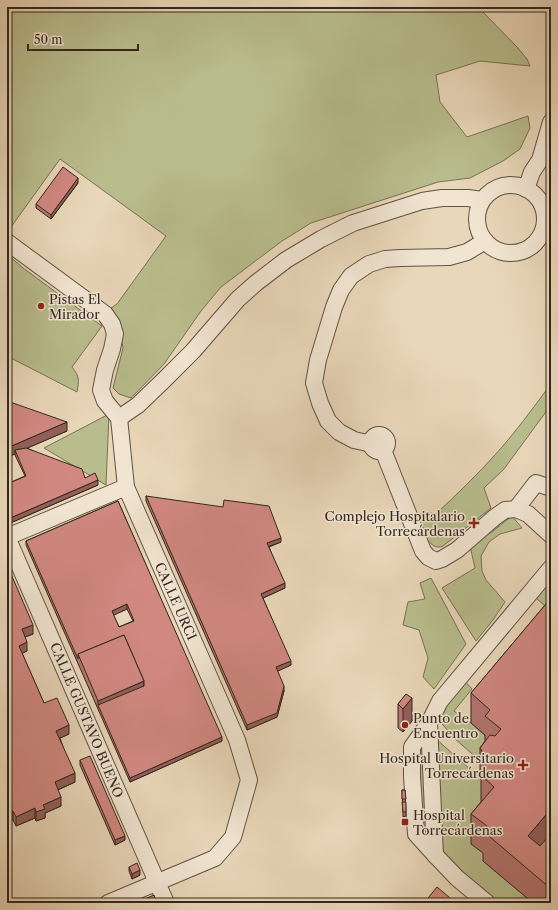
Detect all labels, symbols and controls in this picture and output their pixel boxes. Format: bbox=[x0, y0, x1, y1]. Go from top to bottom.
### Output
scale bar bbox=[28, 26, 138, 52]
text: 50 m bbox=[34, 32, 63, 47]
place label: Pistas El Mirador bbox=[49, 291, 101, 322]
marker: Pistas El Mirador bbox=[36, 301, 46, 311]
place label: Complejo Hospitalario Torrecárdenas bbox=[325, 508, 465, 539]
marker: Complejo Hospitalario Torrecárdenas bbox=[468, 517, 480, 529]
street label: CALLE URCI bbox=[152, 560, 200, 642]
street label: CALLE GUSTAVO BUENO bbox=[47, 640, 127, 800]
place label: Punto de Encuentro bbox=[413, 710, 478, 741]
marker: Punto de Encuentro bbox=[400, 720, 410, 730]
place label: Hospital Universitario Torrecárdenas bbox=[379, 750, 514, 781]
marker: Hospital Universitario Torrecárdenas bbox=[517, 759, 529, 771]
place label: Hospital Torrecárdenas bbox=[413, 807, 503, 838]
marker: Hospital Torrecárdenas bbox=[400, 817, 410, 827]

